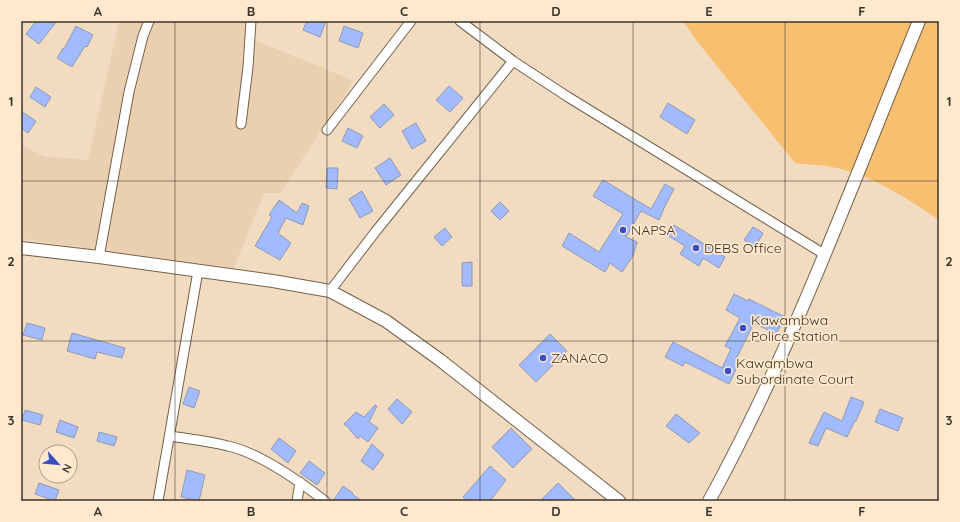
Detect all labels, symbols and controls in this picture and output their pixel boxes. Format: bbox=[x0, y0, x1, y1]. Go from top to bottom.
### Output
text: A bbox=[94, 3, 103, 19]
text: B bbox=[247, 3, 255, 19]
text: C bbox=[400, 3, 408, 19]
text: D bbox=[551, 3, 561, 19]
text: E bbox=[705, 3, 713, 19]
text: F bbox=[858, 3, 866, 19]
text: 1 bbox=[8, 93, 14, 109]
text: 1 bbox=[946, 93, 952, 109]
place label: NAPSA bbox=[631, 221, 676, 239]
marker: NAPSA bbox=[618, 225, 628, 235]
place label: DEBS Office bbox=[704, 239, 782, 257]
marker: DEBS Office bbox=[691, 243, 701, 253]
text: 2 bbox=[7, 253, 15, 269]
text: 2 bbox=[945, 253, 953, 269]
place label: Kawambwa Police Station bbox=[751, 311, 838, 345]
marker: Kawambwa Police Station bbox=[738, 323, 748, 333]
place label: ZANACO bbox=[551, 349, 608, 367]
marker: ZANACO bbox=[538, 353, 548, 363]
place label: Kawambwa Subordinate Court bbox=[736, 354, 854, 388]
marker: Kawambwa Subordinate Court bbox=[723, 366, 733, 376]
text: 3 bbox=[8, 412, 15, 428]
text: 3 bbox=[946, 412, 953, 428]
north arrow bbox=[38, 444, 78, 484]
text: N bbox=[59, 462, 75, 475]
text: A bbox=[94, 503, 103, 519]
text: B bbox=[247, 503, 255, 519]
text: C bbox=[400, 503, 408, 519]
text: D bbox=[551, 503, 561, 519]
text: E bbox=[705, 503, 713, 519]
text: F bbox=[858, 503, 866, 519]

